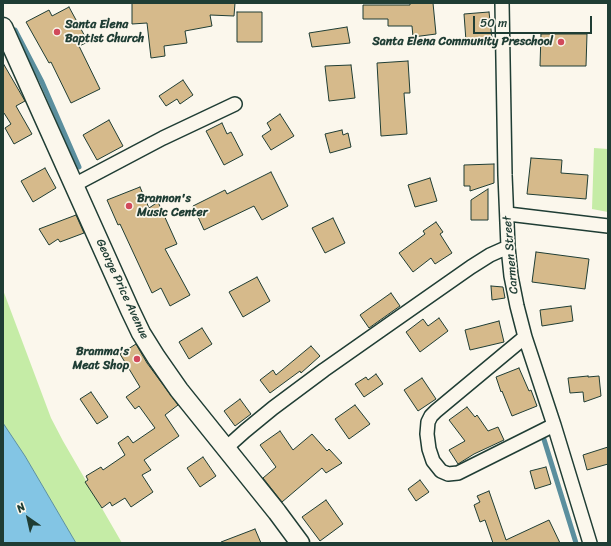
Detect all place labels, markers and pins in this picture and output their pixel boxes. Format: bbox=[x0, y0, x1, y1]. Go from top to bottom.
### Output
place label: Santa Elena Baptist Church bbox=[65, 18, 144, 46]
marker: Santa Elena Baptist Church bbox=[52, 27, 62, 37]
place label: Santa Elena Community Preschool bbox=[372, 35, 553, 49]
marker: Santa Elena Community Preschool bbox=[556, 37, 566, 47]
place label: Brannon's Music Center bbox=[137, 192, 208, 220]
marker: Brannon's Music Center bbox=[124, 201, 134, 211]
place label: Bramma's Meat Shop bbox=[72, 345, 129, 373]
marker: Bramma's Meat Shop bbox=[132, 354, 142, 364]

